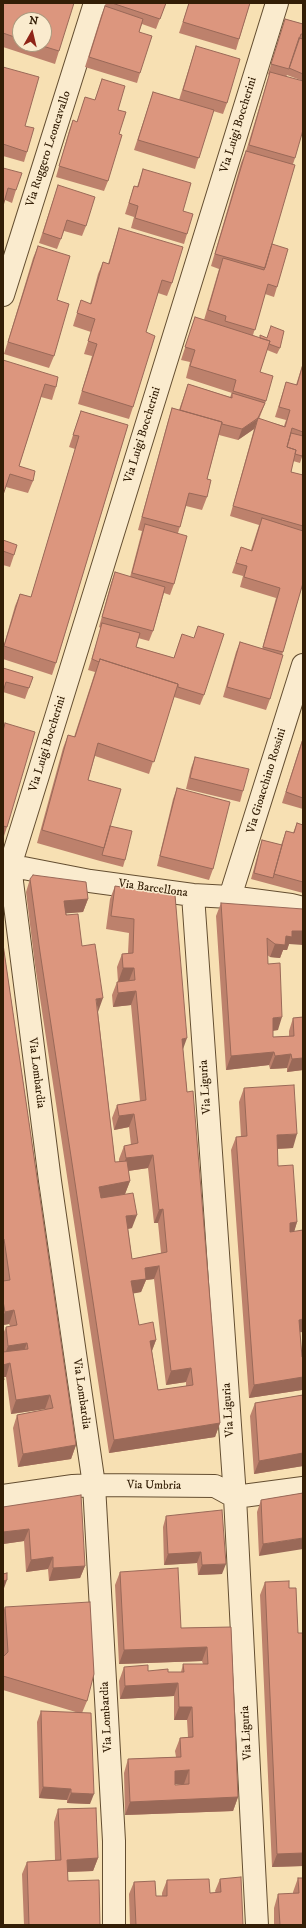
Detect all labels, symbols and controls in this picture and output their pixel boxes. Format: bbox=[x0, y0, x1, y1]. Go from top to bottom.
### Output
north arrow bbox=[12, 12, 52, 52]
text: N bbox=[28, 14, 39, 29]
street label: Via Luigi Boccherini bbox=[218, 75, 260, 175]
street label: Via Ruggero Leoncavallo bbox=[23, 89, 75, 209]
street label: Via Luigi Boccherini bbox=[122, 385, 164, 485]
street label: Via Luigi Boccherini bbox=[27, 694, 69, 794]
street label: Via Gioacchino Rossini bbox=[244, 727, 290, 835]
street label: Via Barcellona bbox=[117, 877, 189, 901]
street label: Via Lombardia bbox=[25, 1037, 47, 1109]
street label: Via Liguria bbox=[197, 1059, 215, 1115]
street label: Via Lombardia bbox=[69, 1358, 93, 1430]
street label: Via Liguria bbox=[220, 1382, 238, 1438]
street label: Via Umbria bbox=[127, 1478, 181, 1494]
street label: Via Lombardia bbox=[98, 1681, 116, 1753]
street label: Via Liguria bbox=[238, 1706, 256, 1760]

